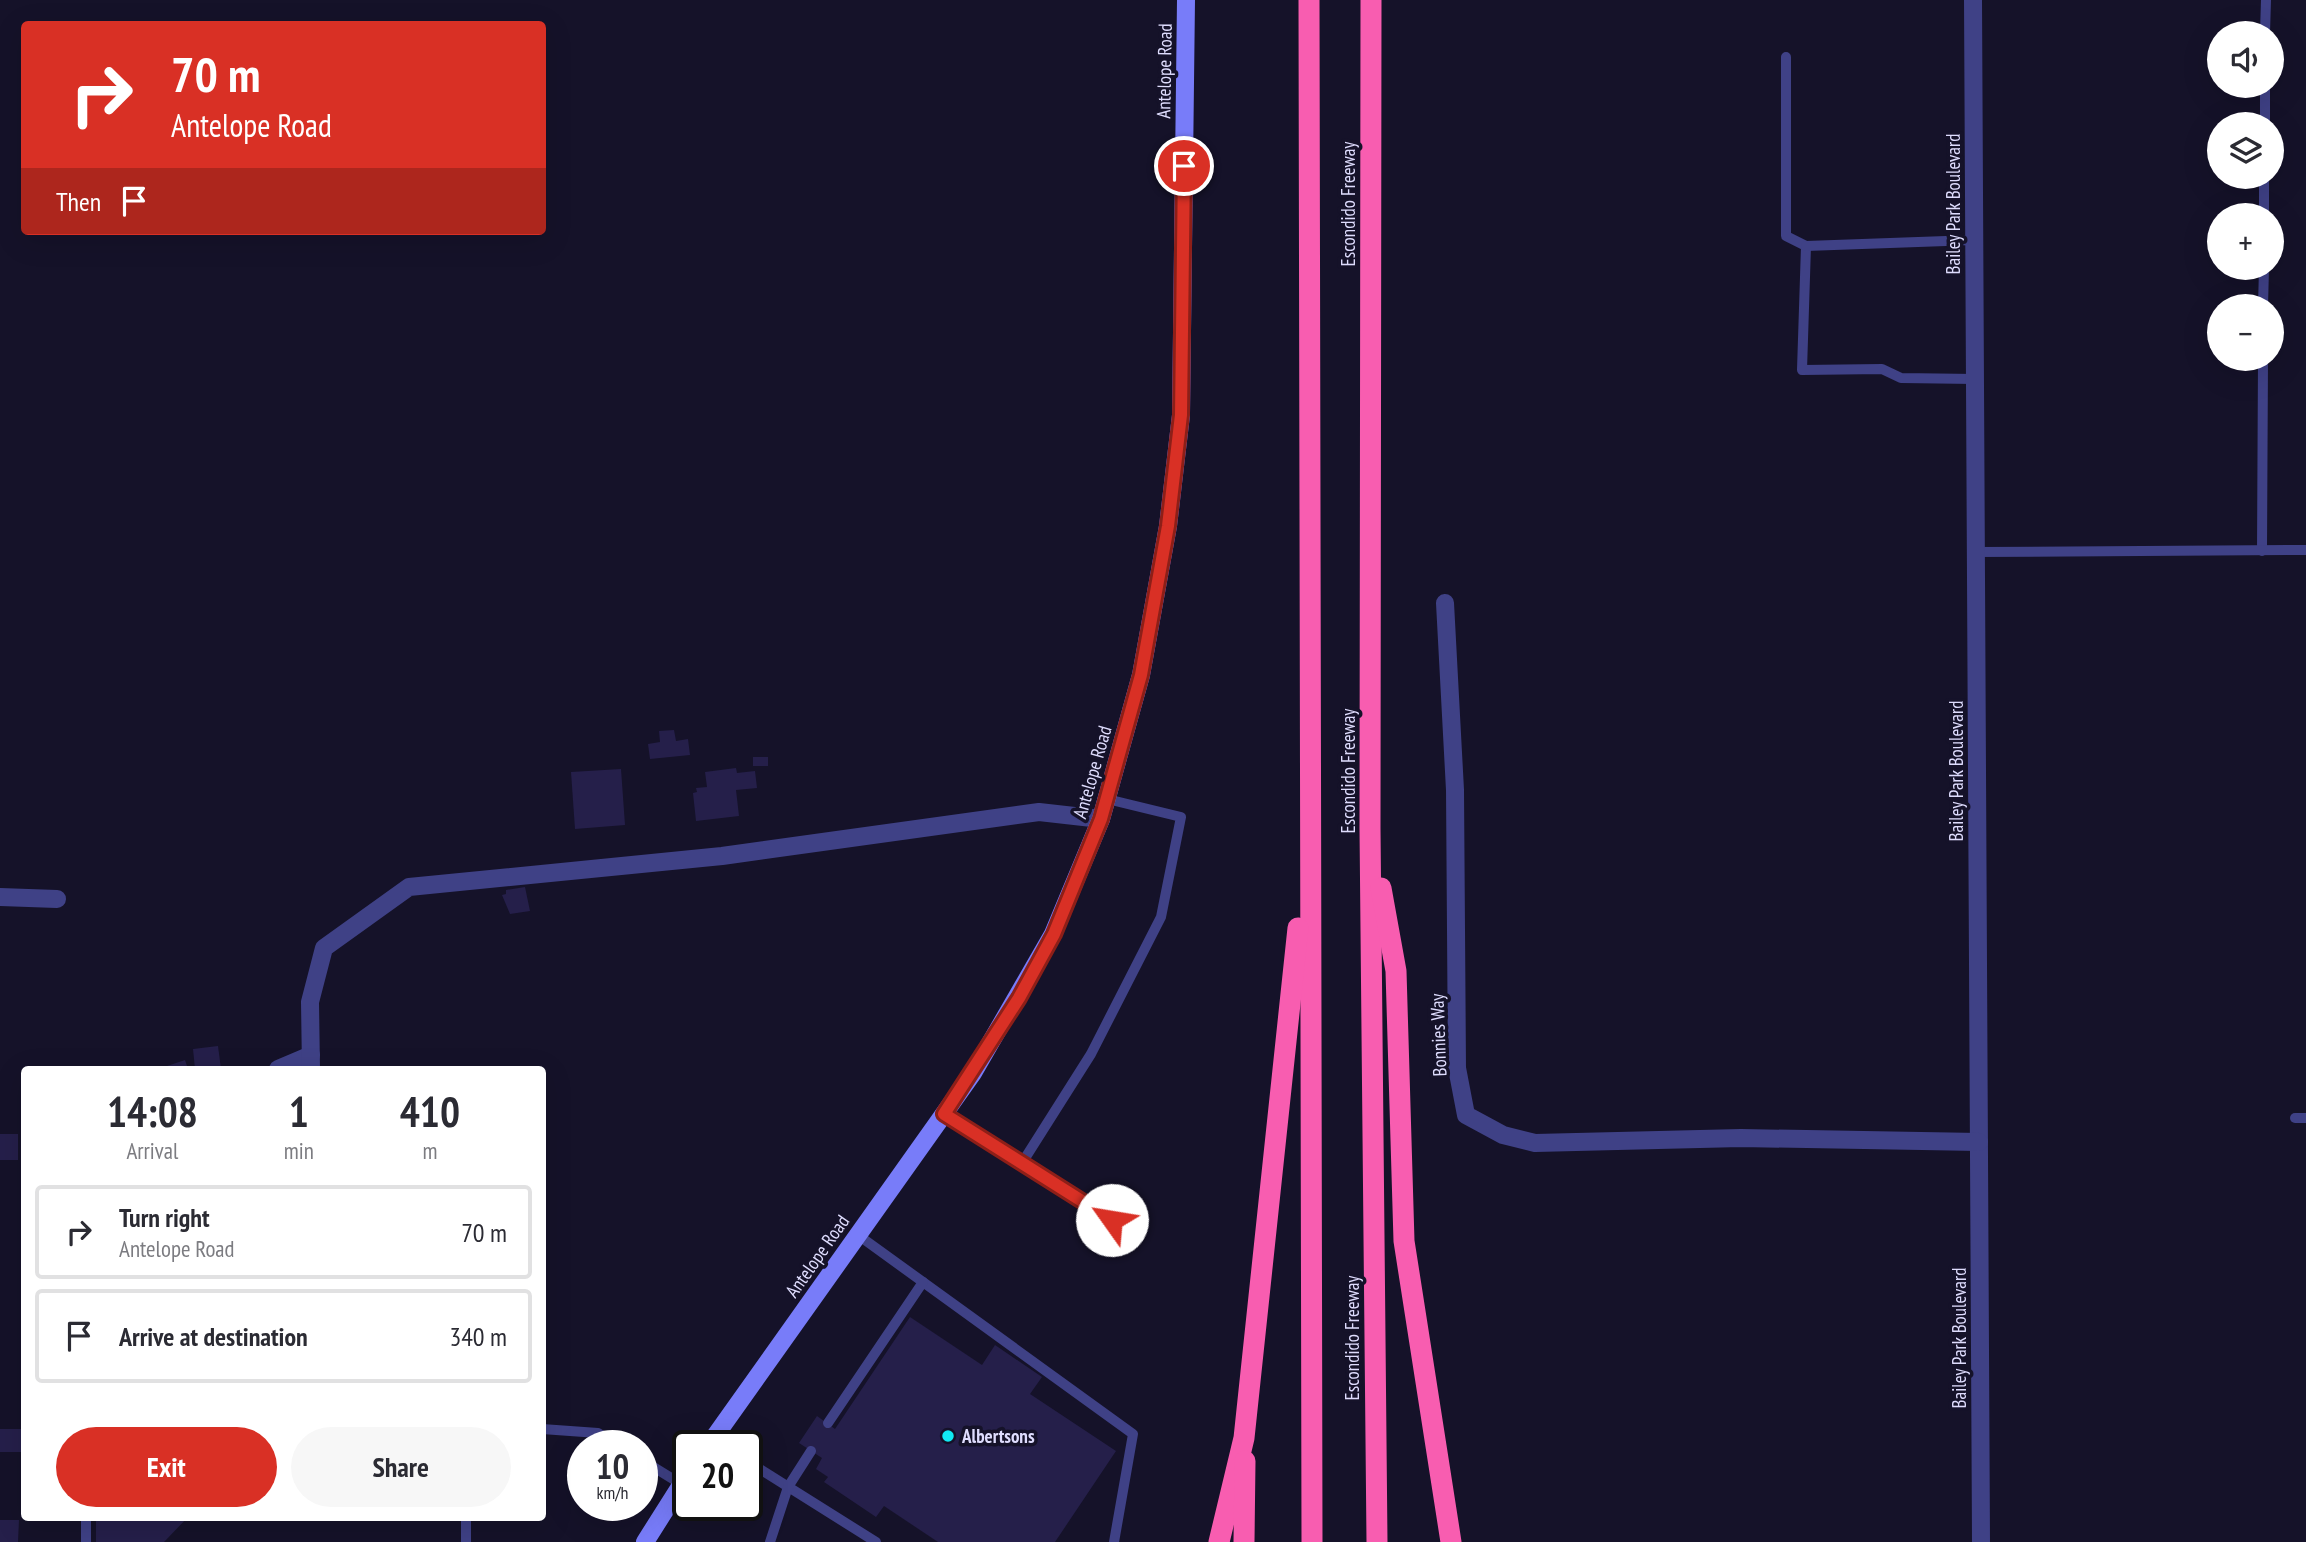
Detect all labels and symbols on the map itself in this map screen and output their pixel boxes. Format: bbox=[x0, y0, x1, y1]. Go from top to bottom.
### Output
street label: Antelope Road bbox=[1151, 23, 1177, 119]
street label: Bailey Park Boulevard bbox=[1941, 134, 1965, 274]
pin bbox=[1154, 136, 1214, 196]
street label: Escondido Freeway bbox=[1336, 141, 1360, 266]
street label: Bailey Park Boulevard bbox=[1944, 701, 1968, 841]
street label: Escondido Freeway bbox=[1336, 708, 1360, 833]
street label: Antelope Road bbox=[1067, 723, 1117, 821]
street label: Bonnies Way bbox=[1425, 992, 1451, 1077]
position arrow bbox=[1075, 1183, 1149, 1257]
street label: Antelope Road bbox=[780, 1210, 854, 1302]
street label: Bailey Park Boulevard bbox=[1947, 1268, 1971, 1408]
street label: Escondido Freeway bbox=[1340, 1275, 1364, 1400]
place label: Albertsons bbox=[961, 1424, 1035, 1448]
marker: Albertsons bbox=[940, 1428, 956, 1444]
speed limit sign: 20 bbox=[672, 1430, 763, 1521]

